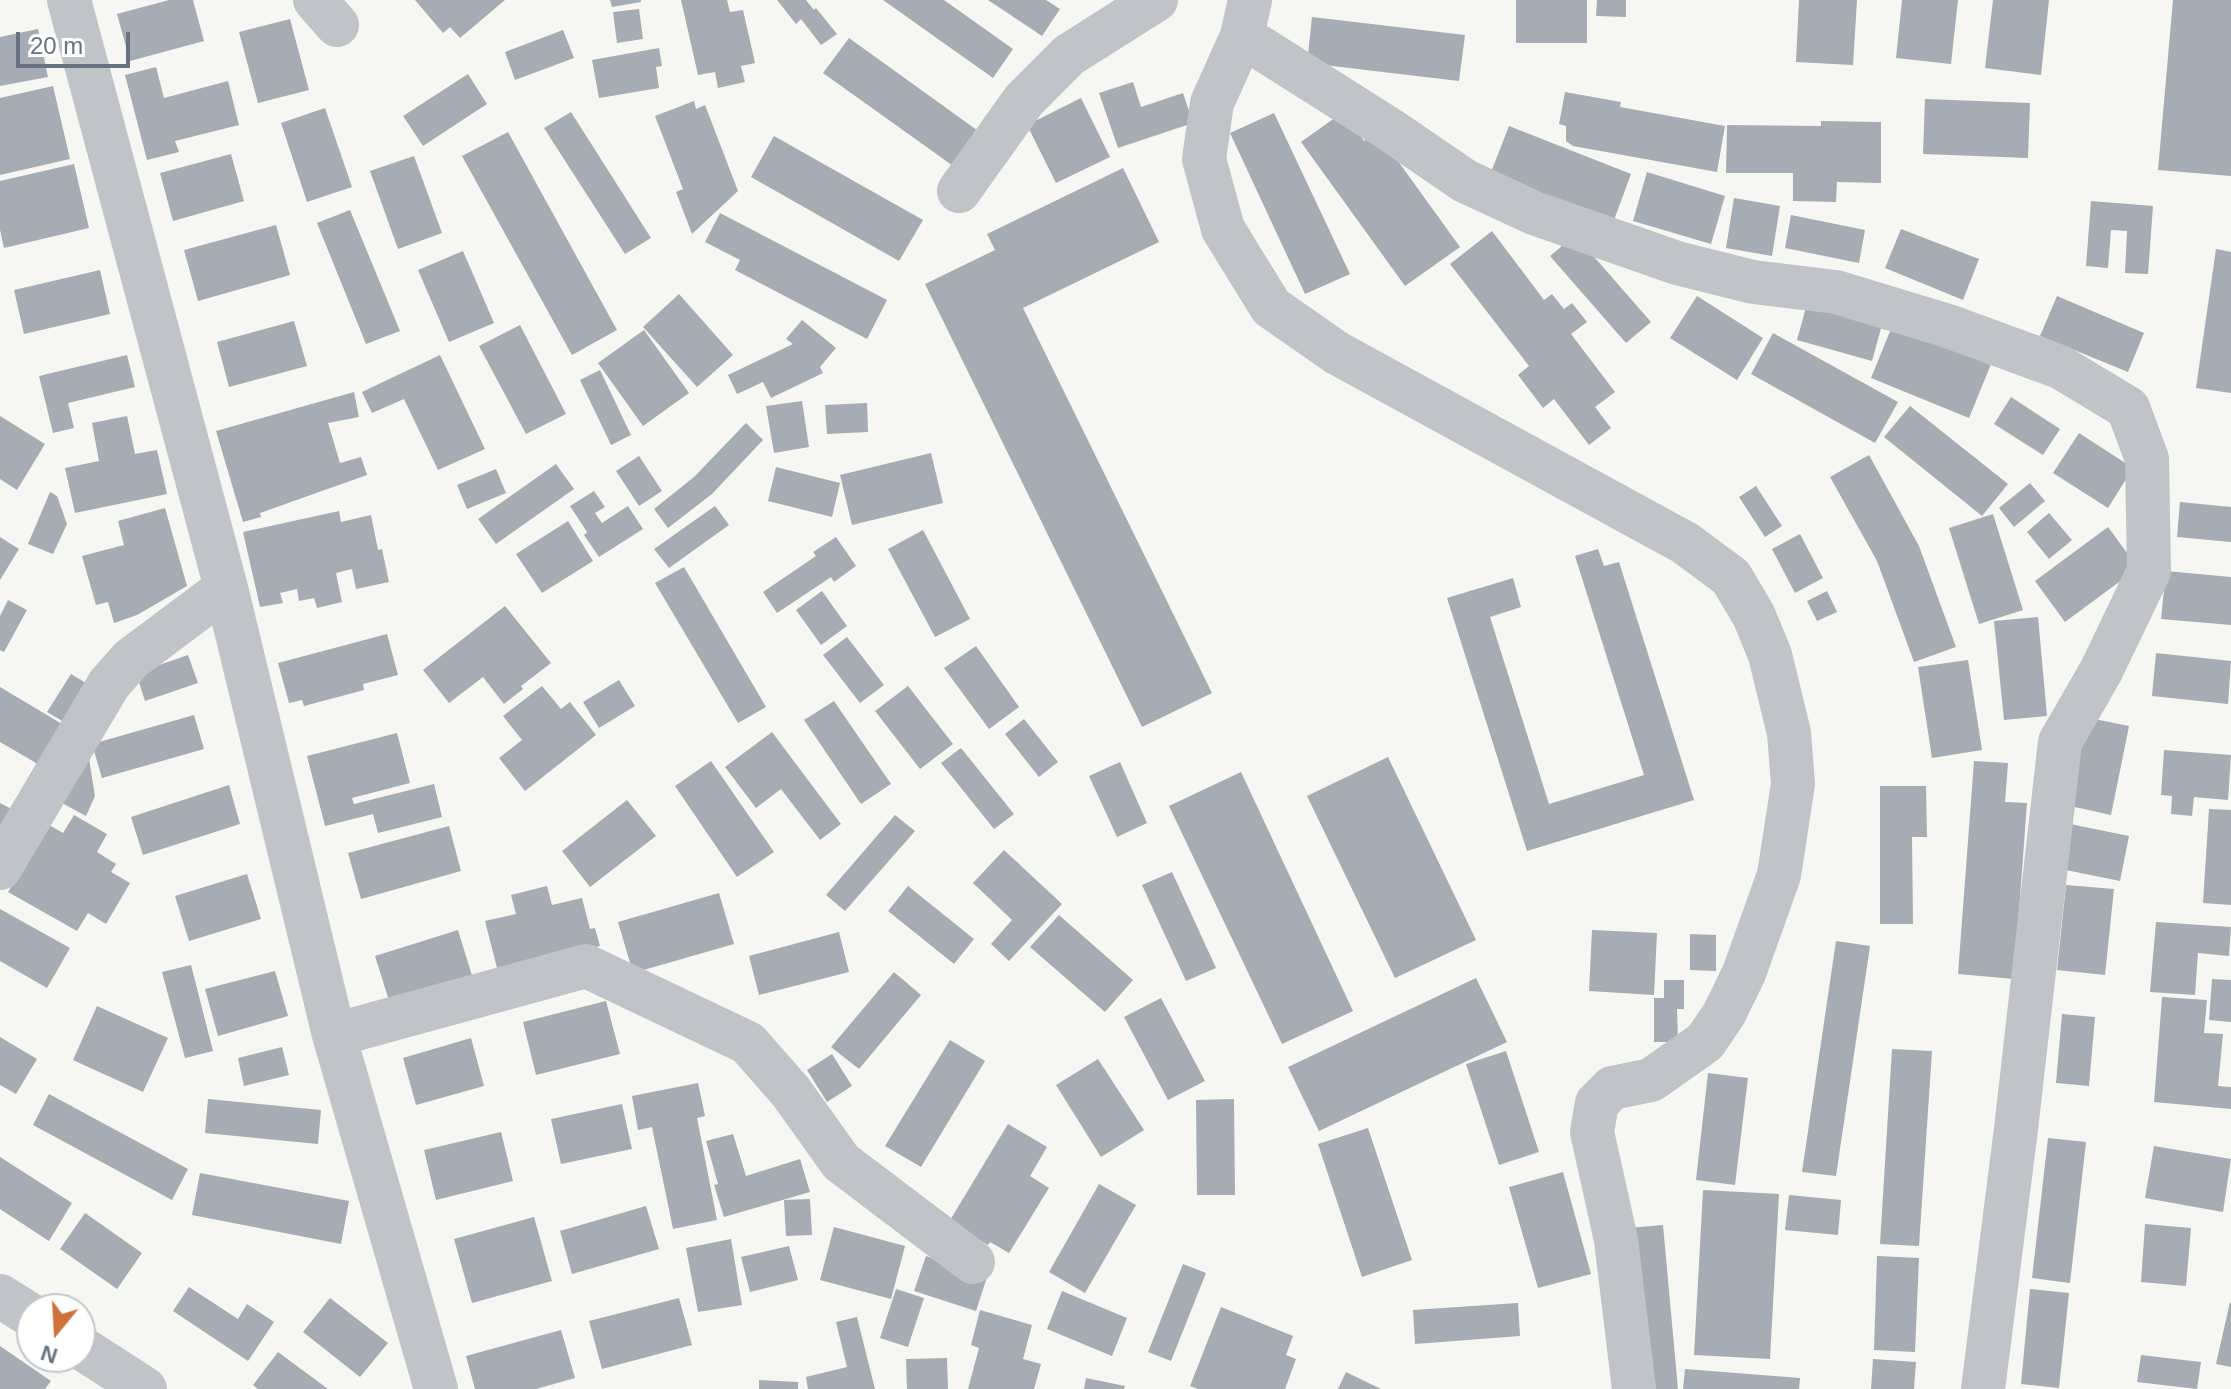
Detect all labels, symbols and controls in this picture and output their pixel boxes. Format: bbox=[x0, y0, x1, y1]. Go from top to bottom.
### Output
scale bar bbox=[20, 16, 134, 66]
text: 20 m bbox=[30, 32, 83, 59]
north arrow bbox=[16, 1293, 96, 1373]
text: N bbox=[38, 1340, 60, 1369]

